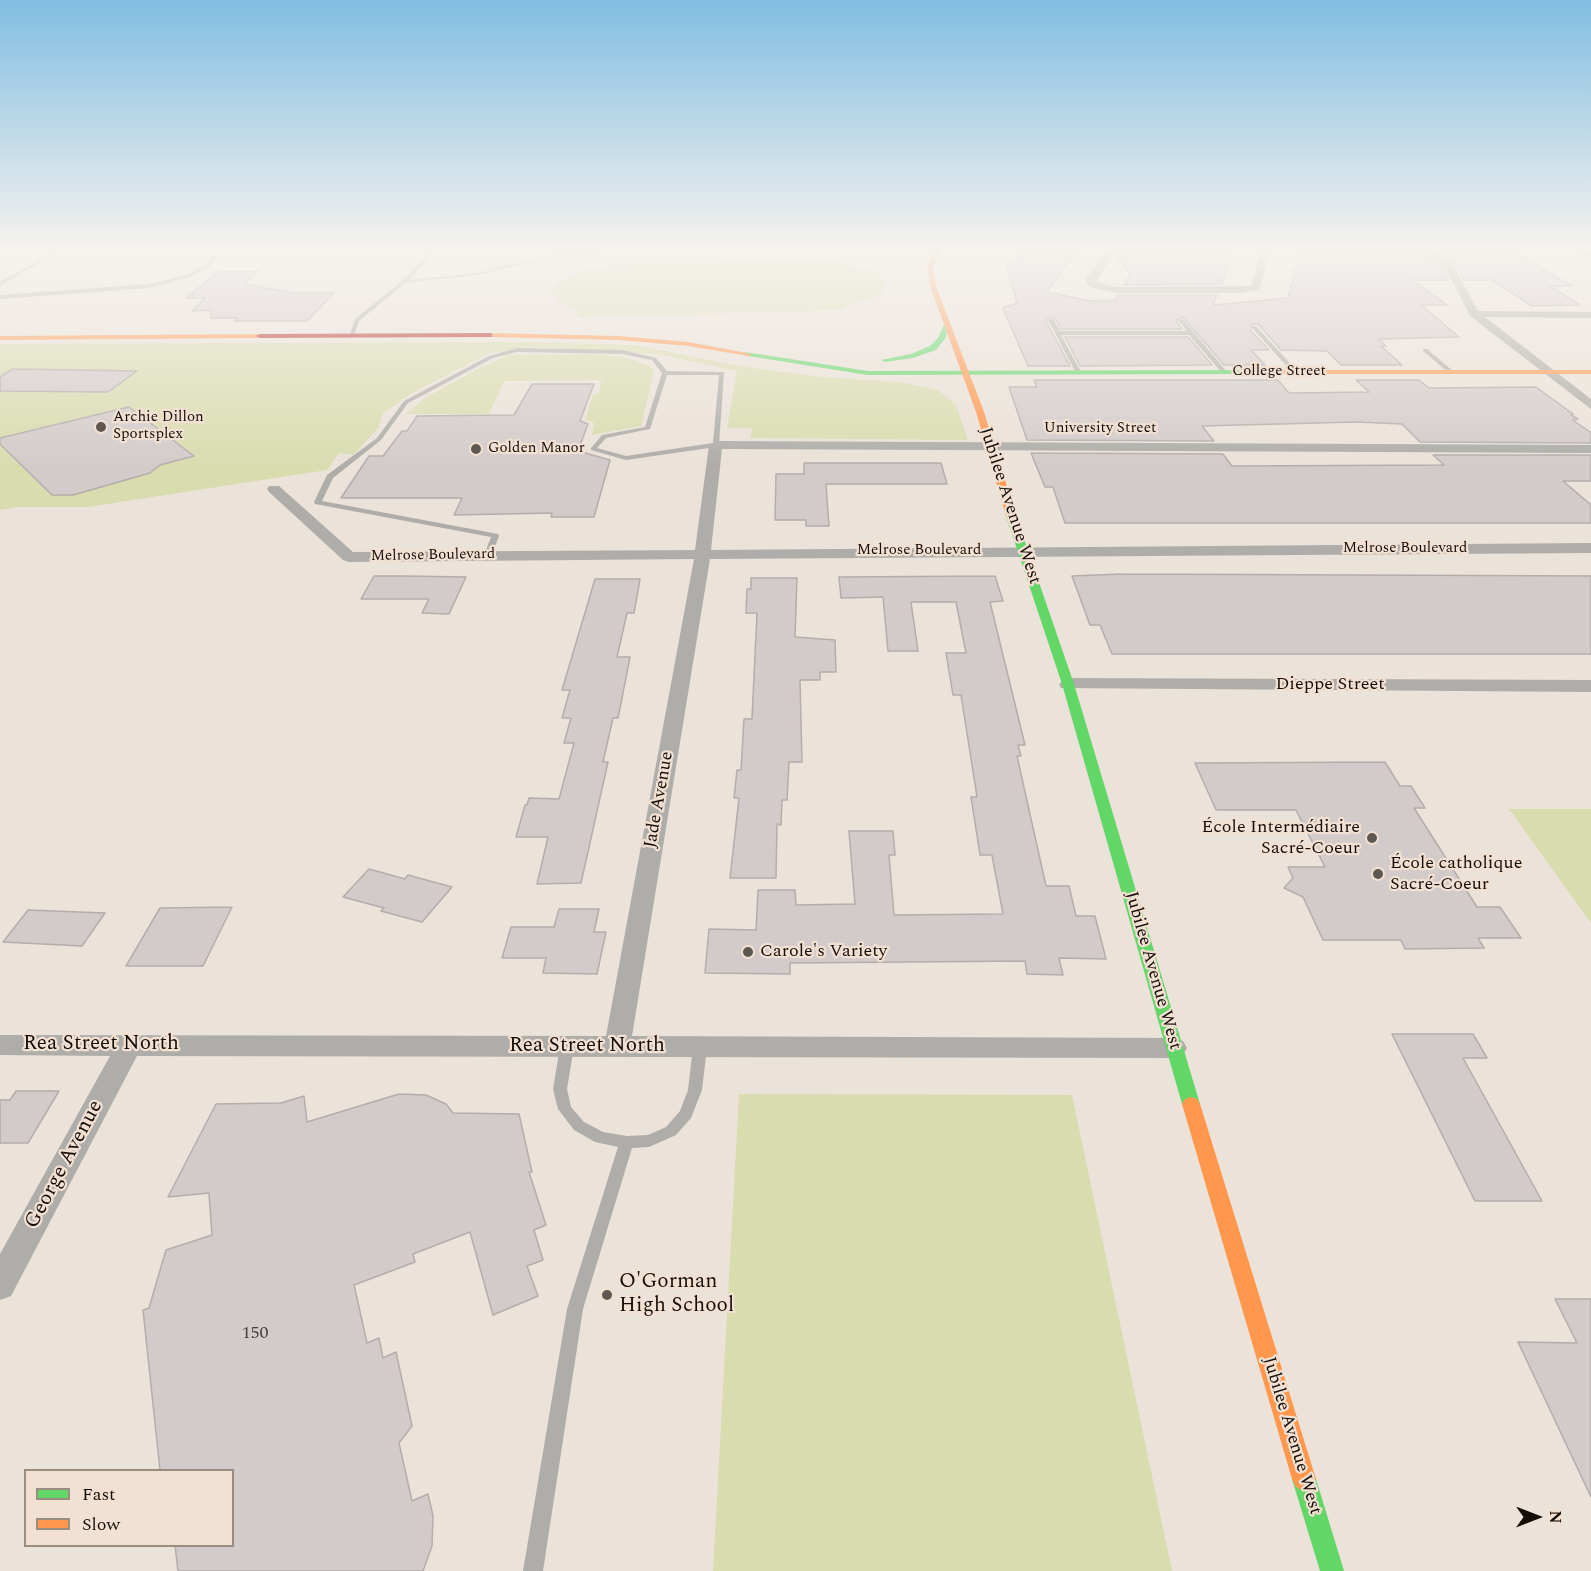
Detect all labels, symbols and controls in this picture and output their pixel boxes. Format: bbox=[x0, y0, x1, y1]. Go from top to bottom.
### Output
street label: College Street bbox=[1232, 363, 1326, 381]
place label: Archie Dillon Sportsplex bbox=[113, 409, 204, 444]
marker: Archie Dillon Sportsplex bbox=[94, 420, 108, 434]
street label: University Street bbox=[1044, 420, 1156, 438]
street label: Jubilee Avenue West bbox=[973, 425, 1045, 587]
place label: Golden Manor bbox=[488, 440, 585, 458]
marker: Golden Manor bbox=[469, 442, 483, 456]
street label: Melrose Boulevard bbox=[1343, 540, 1467, 558]
street label: Melrose Boulevard bbox=[857, 542, 981, 560]
street label: Melrose Boulevard bbox=[371, 546, 495, 566]
street label: Dieppe Street bbox=[1275, 674, 1385, 696]
street label: Jade Avenue bbox=[641, 750, 679, 850]
place label: École Intermédiaire Sacré-Coeur bbox=[1202, 817, 1360, 860]
marker: École Intermédiaire Sacré-Coeur bbox=[1365, 831, 1379, 845]
place label: École catholique Sacré-Coeur bbox=[1390, 853, 1522, 896]
marker: École catholique Sacré-Coeur bbox=[1371, 867, 1385, 881]
street label: Jubilee Avenue West bbox=[1119, 889, 1185, 1053]
place label: Carole's Variety bbox=[760, 941, 887, 963]
marker: Carole's Variety bbox=[741, 945, 755, 959]
street label: Rea Street North bbox=[23, 1032, 179, 1058]
street label: Rea Street North bbox=[509, 1034, 665, 1060]
street label: George Avenue bbox=[21, 1096, 109, 1234]
place label: O'Gorman High School bbox=[619, 1270, 734, 1320]
marker: O'Gorman High School bbox=[600, 1288, 614, 1302]
house number: 150 bbox=[242, 1323, 268, 1345]
street label: Jubilee Avenue West bbox=[1257, 1355, 1325, 1517]
legend bbox=[24, 1469, 234, 1547]
text: Fast bbox=[82, 1481, 115, 1508]
north arrow bbox=[1507, 1487, 1567, 1547]
text: N bbox=[1543, 1510, 1567, 1524]
text: Slow bbox=[82, 1511, 120, 1538]

